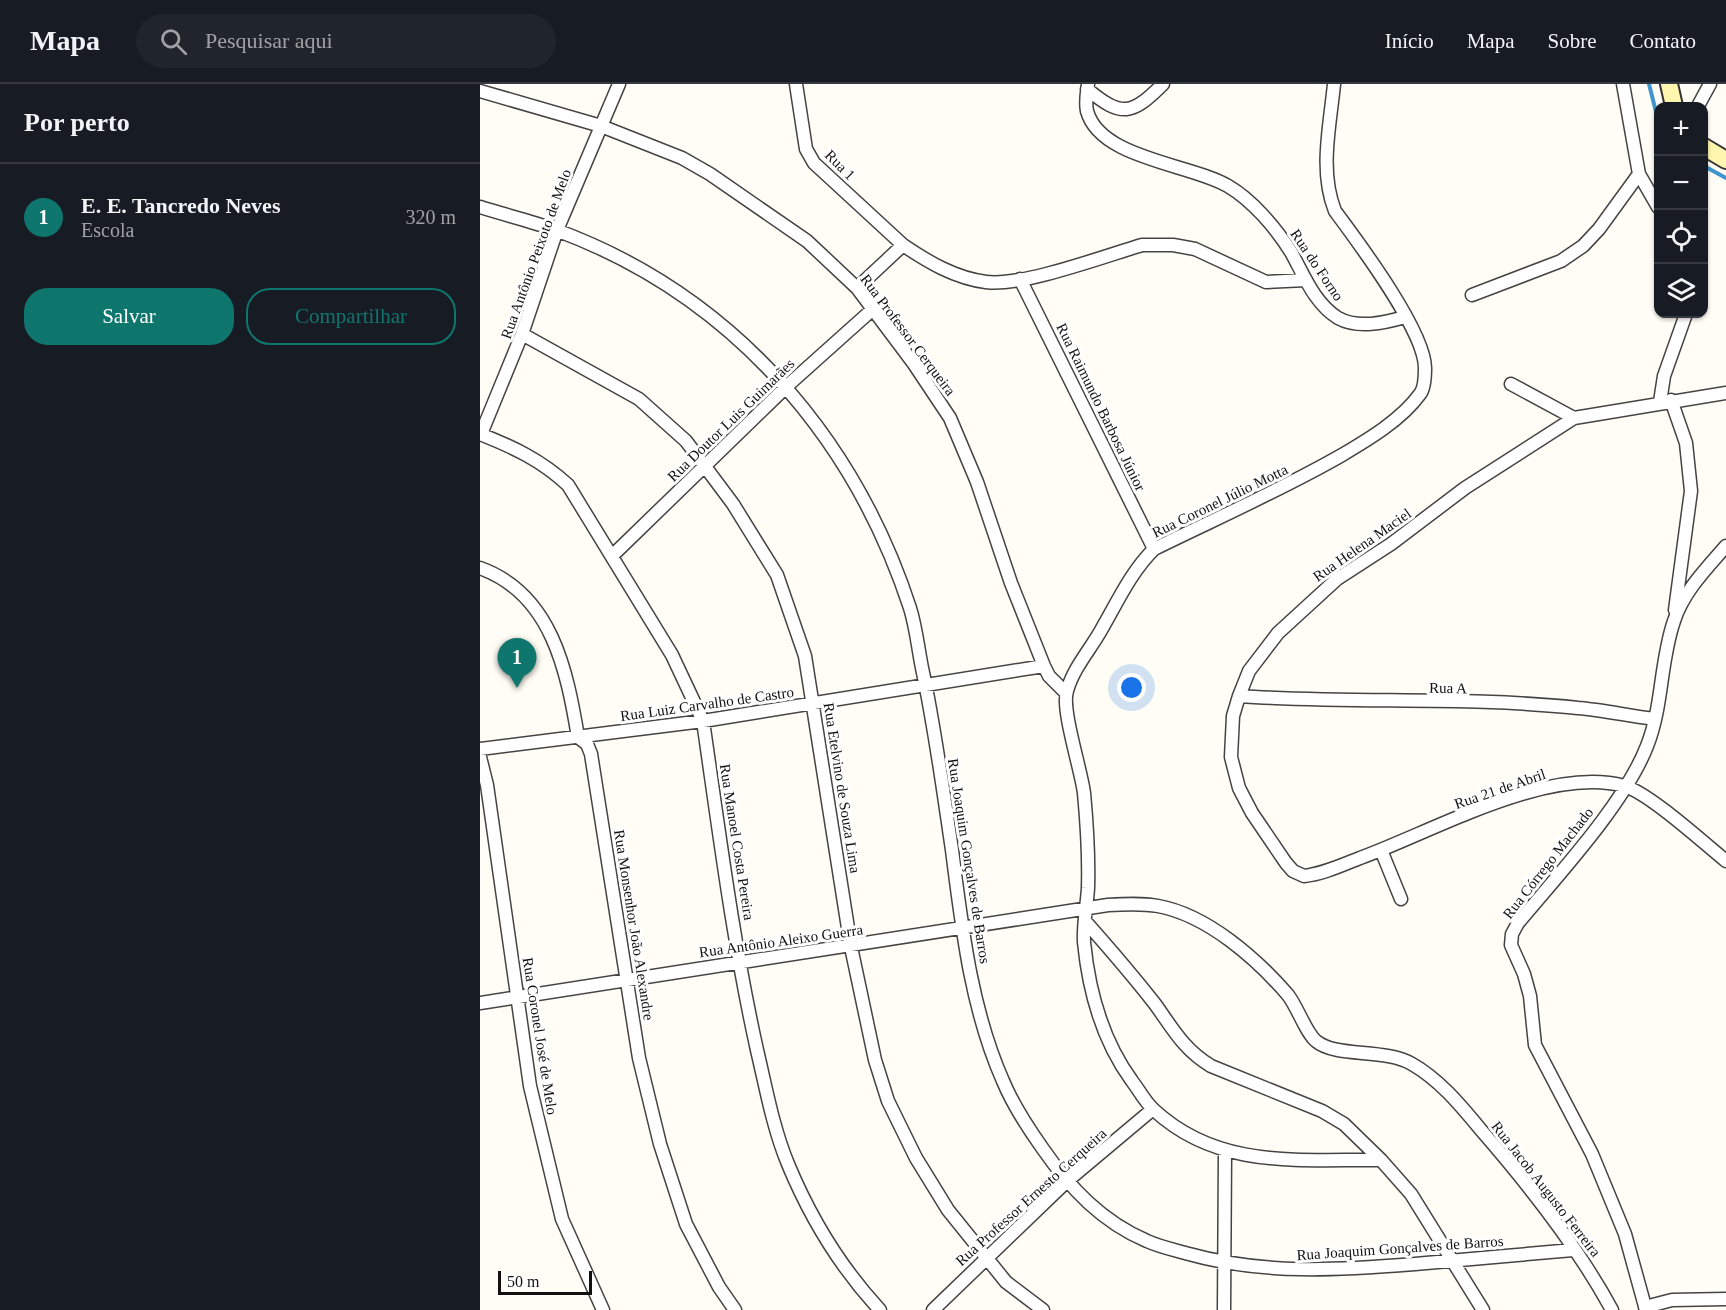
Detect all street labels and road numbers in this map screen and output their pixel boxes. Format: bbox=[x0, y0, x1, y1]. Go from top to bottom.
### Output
street label: Rua 1 bbox=[822, 147, 858, 183]
street label: Rua Antônio Peixoto de Melo bbox=[498, 167, 574, 341]
street label: Rua do Forno bbox=[1287, 226, 1347, 304]
street label: Rua Professor Cerqueira bbox=[857, 271, 959, 399]
street label: Rua Raimundo Barbosa Júnior bbox=[1053, 321, 1149, 493]
street label: Rua Doutor Luis Guimarães bbox=[664, 355, 798, 485]
street label: Rua Coronel Júlio Motta bbox=[1150, 461, 1291, 541]
street label: Rua Helena Maciel bbox=[1310, 505, 1414, 585]
street label: Rua A bbox=[1429, 680, 1467, 696]
street label: Rua Luiz Carvalho de Castro bbox=[619, 684, 795, 724]
street label: Rua Etelvino de Souza Lima bbox=[821, 702, 863, 875]
street label: Rua Joaquim Gonçalves de Barros bbox=[945, 757, 993, 965]
street label: Rua Manoel Costa Pereira bbox=[717, 763, 757, 922]
street label: Rua 21 de Abril bbox=[1452, 766, 1548, 812]
street label: Rua Córrego Machado bbox=[1500, 804, 1596, 922]
street label: Rua Monsenhor João Alexandre bbox=[611, 828, 657, 1022]
street label: Rua Antônio Aleixo Guerra bbox=[698, 922, 864, 960]
street label: Rua Coronel José de Melo bbox=[520, 956, 560, 1116]
street label: Rua Jacob Augusto Ferreira bbox=[1488, 1118, 1604, 1260]
street label: Rua Professor Ernesto Cerqueira bbox=[952, 1125, 1110, 1269]
street label: Rua Joaquim Gonçalves de Barros bbox=[1296, 1233, 1504, 1263]

